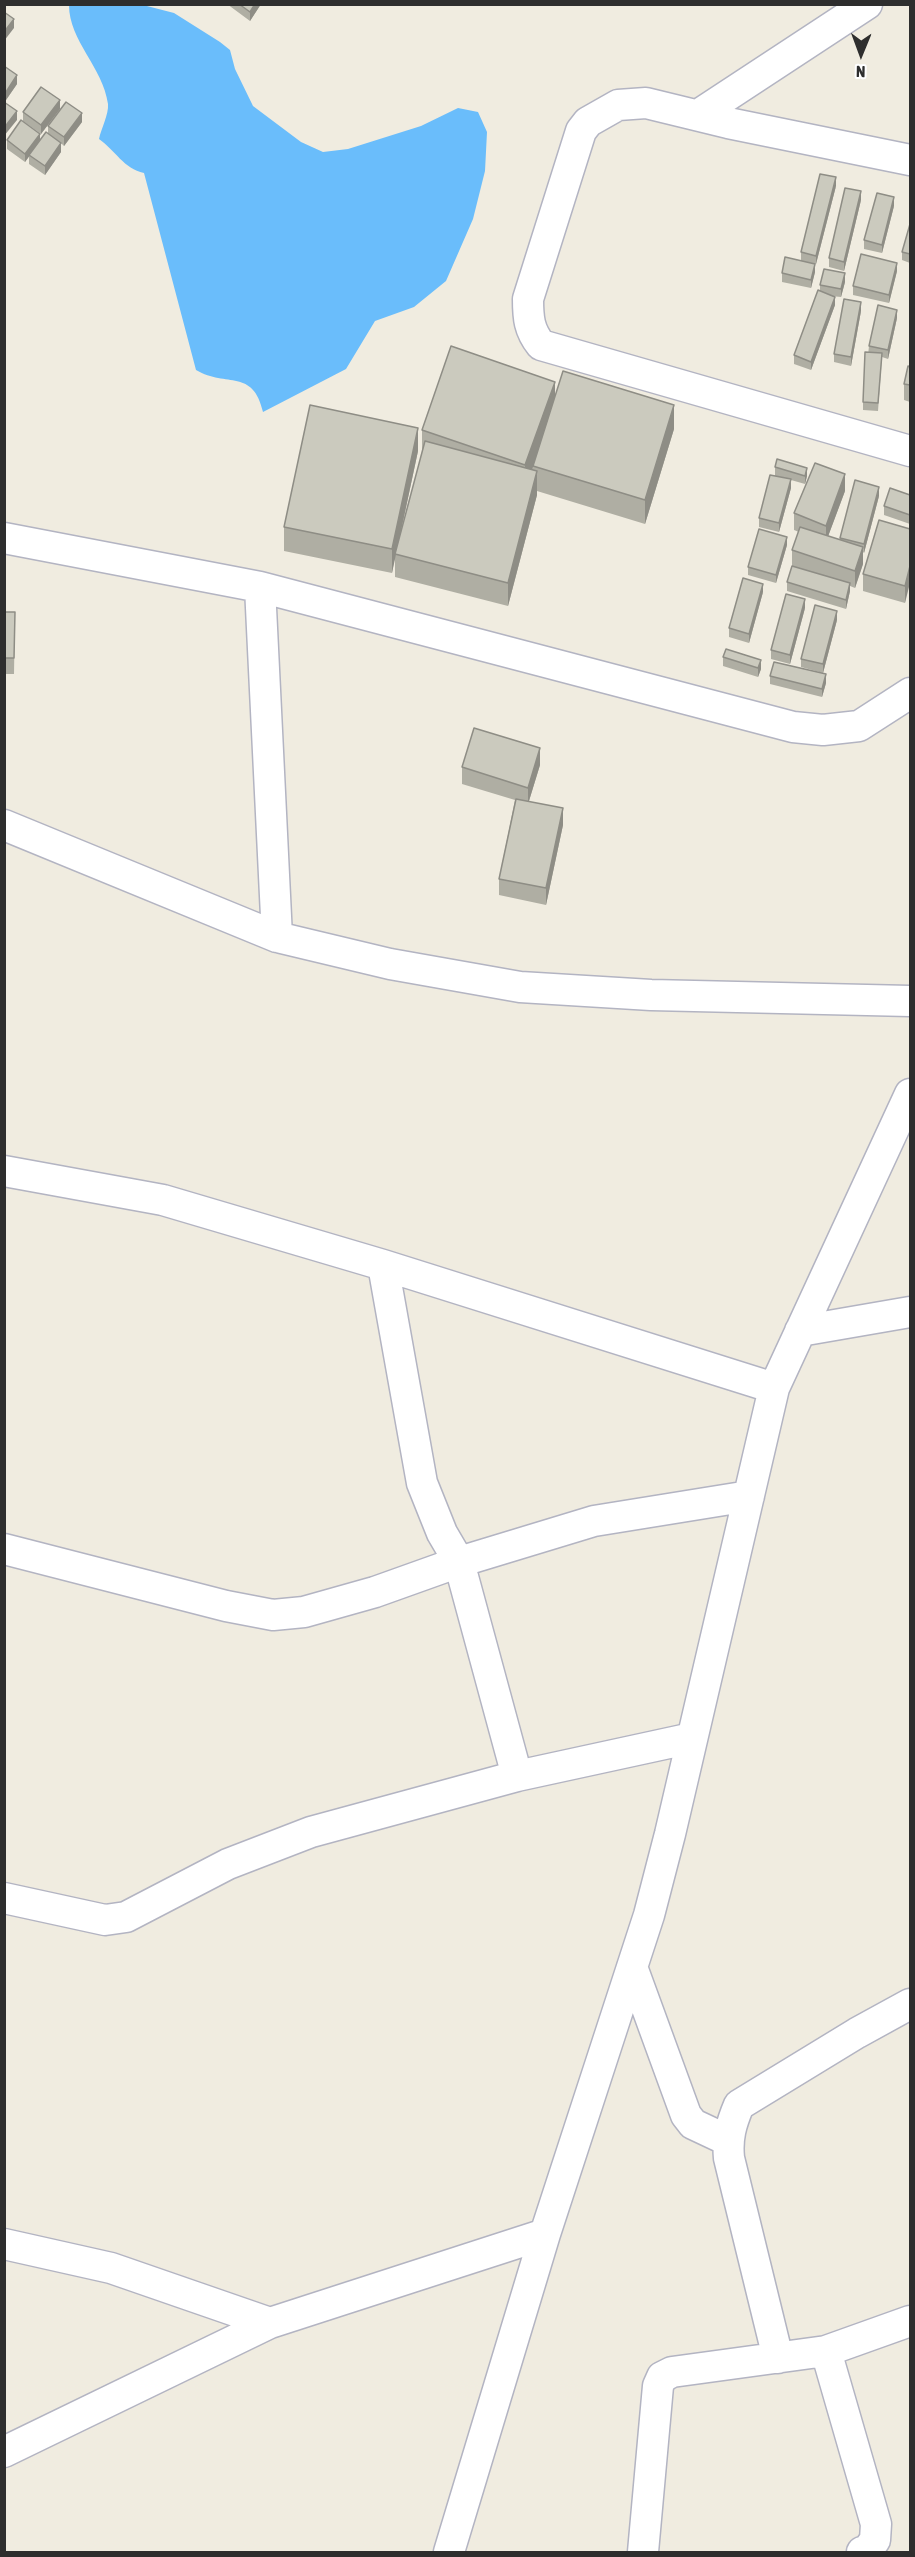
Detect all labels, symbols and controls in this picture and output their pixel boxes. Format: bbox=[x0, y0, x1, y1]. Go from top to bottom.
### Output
north arrow bbox=[831, 24, 891, 84]
text: N bbox=[856, 63, 866, 81]

